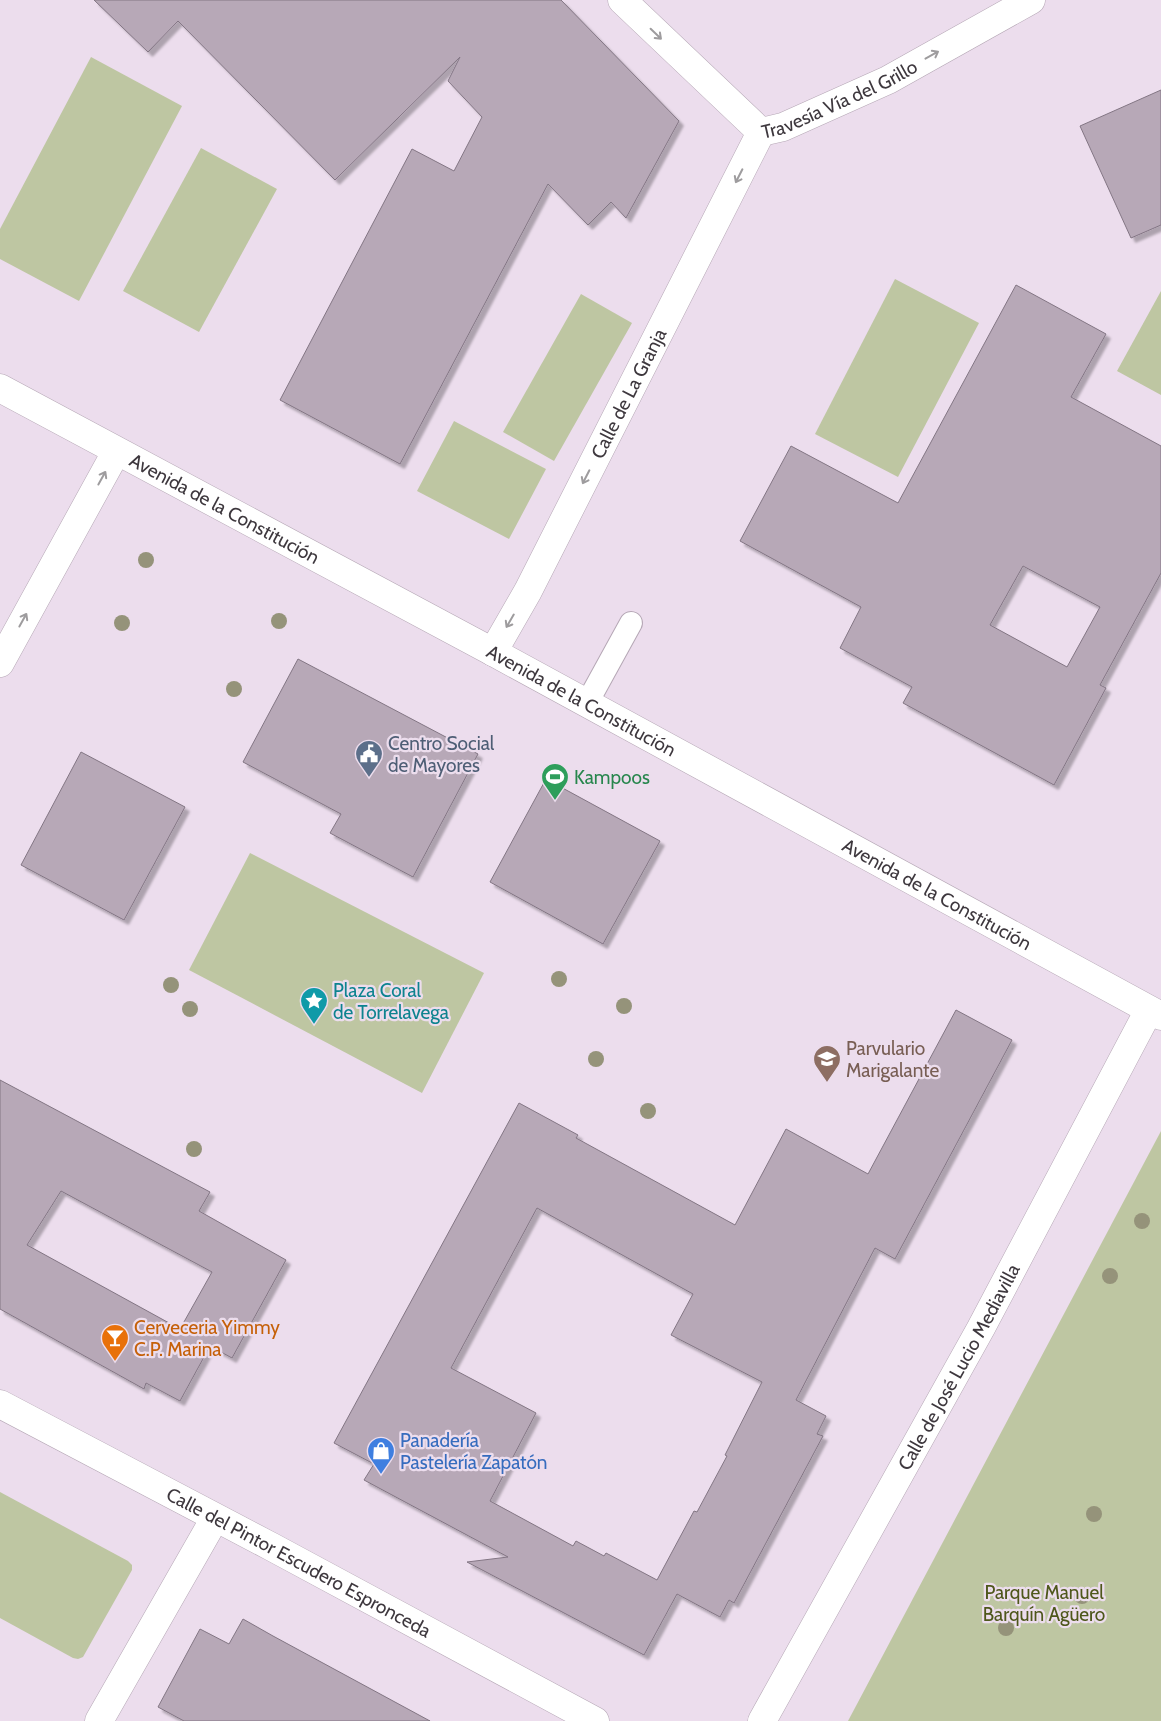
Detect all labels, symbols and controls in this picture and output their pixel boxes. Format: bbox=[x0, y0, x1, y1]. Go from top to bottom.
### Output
one-way arrow bbox=[650, 28, 663, 40]
one-way arrow bbox=[925, 50, 940, 60]
street label: Travesía Vía del Grillo bbox=[759, 55, 921, 143]
one-way arrow bbox=[734, 168, 743, 183]
street label: Calle de La Granja bbox=[586, 325, 671, 462]
street label: Avenida de la Constitución bbox=[126, 448, 324, 569]
one-way arrow bbox=[581, 469, 590, 484]
one-way arrow bbox=[97, 471, 107, 485]
one-way arrow bbox=[19, 613, 29, 628]
one-way arrow bbox=[505, 613, 515, 627]
street label: Avenida de la Constitución bbox=[483, 639, 680, 761]
place label: Centro Social de Mayores bbox=[388, 732, 495, 777]
public building icon: Centro Social de Mayores bbox=[354, 739, 384, 778]
sports icon: Kampoos bbox=[540, 762, 570, 801]
place label: Kampoos bbox=[574, 766, 650, 789]
street label: Avenida de la Constitución bbox=[839, 833, 1036, 955]
place label: Plaza Coral de Torrelavega bbox=[333, 979, 449, 1024]
place icon: Plaza Coral de Torrelavega bbox=[299, 986, 329, 1025]
place label: Parvulario Marigalante bbox=[846, 1037, 939, 1082]
school or university icon: Parvulario Marigalante bbox=[812, 1044, 842, 1083]
street label: Calle de José Lucio Mediavilla bbox=[893, 1260, 1024, 1474]
place label: Cerveceria Yimmy C.P. Marina bbox=[134, 1316, 280, 1361]
bar icon: Cerveceria Yimmy C.P. Marina bbox=[100, 1323, 130, 1362]
place label: Panadería Pastelería Zapatón bbox=[400, 1429, 547, 1474]
shop icon: Panadería Pastelería Zapatón bbox=[366, 1436, 396, 1475]
street label: Calle del Pintor Escudero Espronceda bbox=[163, 1482, 435, 1642]
park label: Parque Manuel Barquín Agüero bbox=[983, 1581, 1105, 1626]

